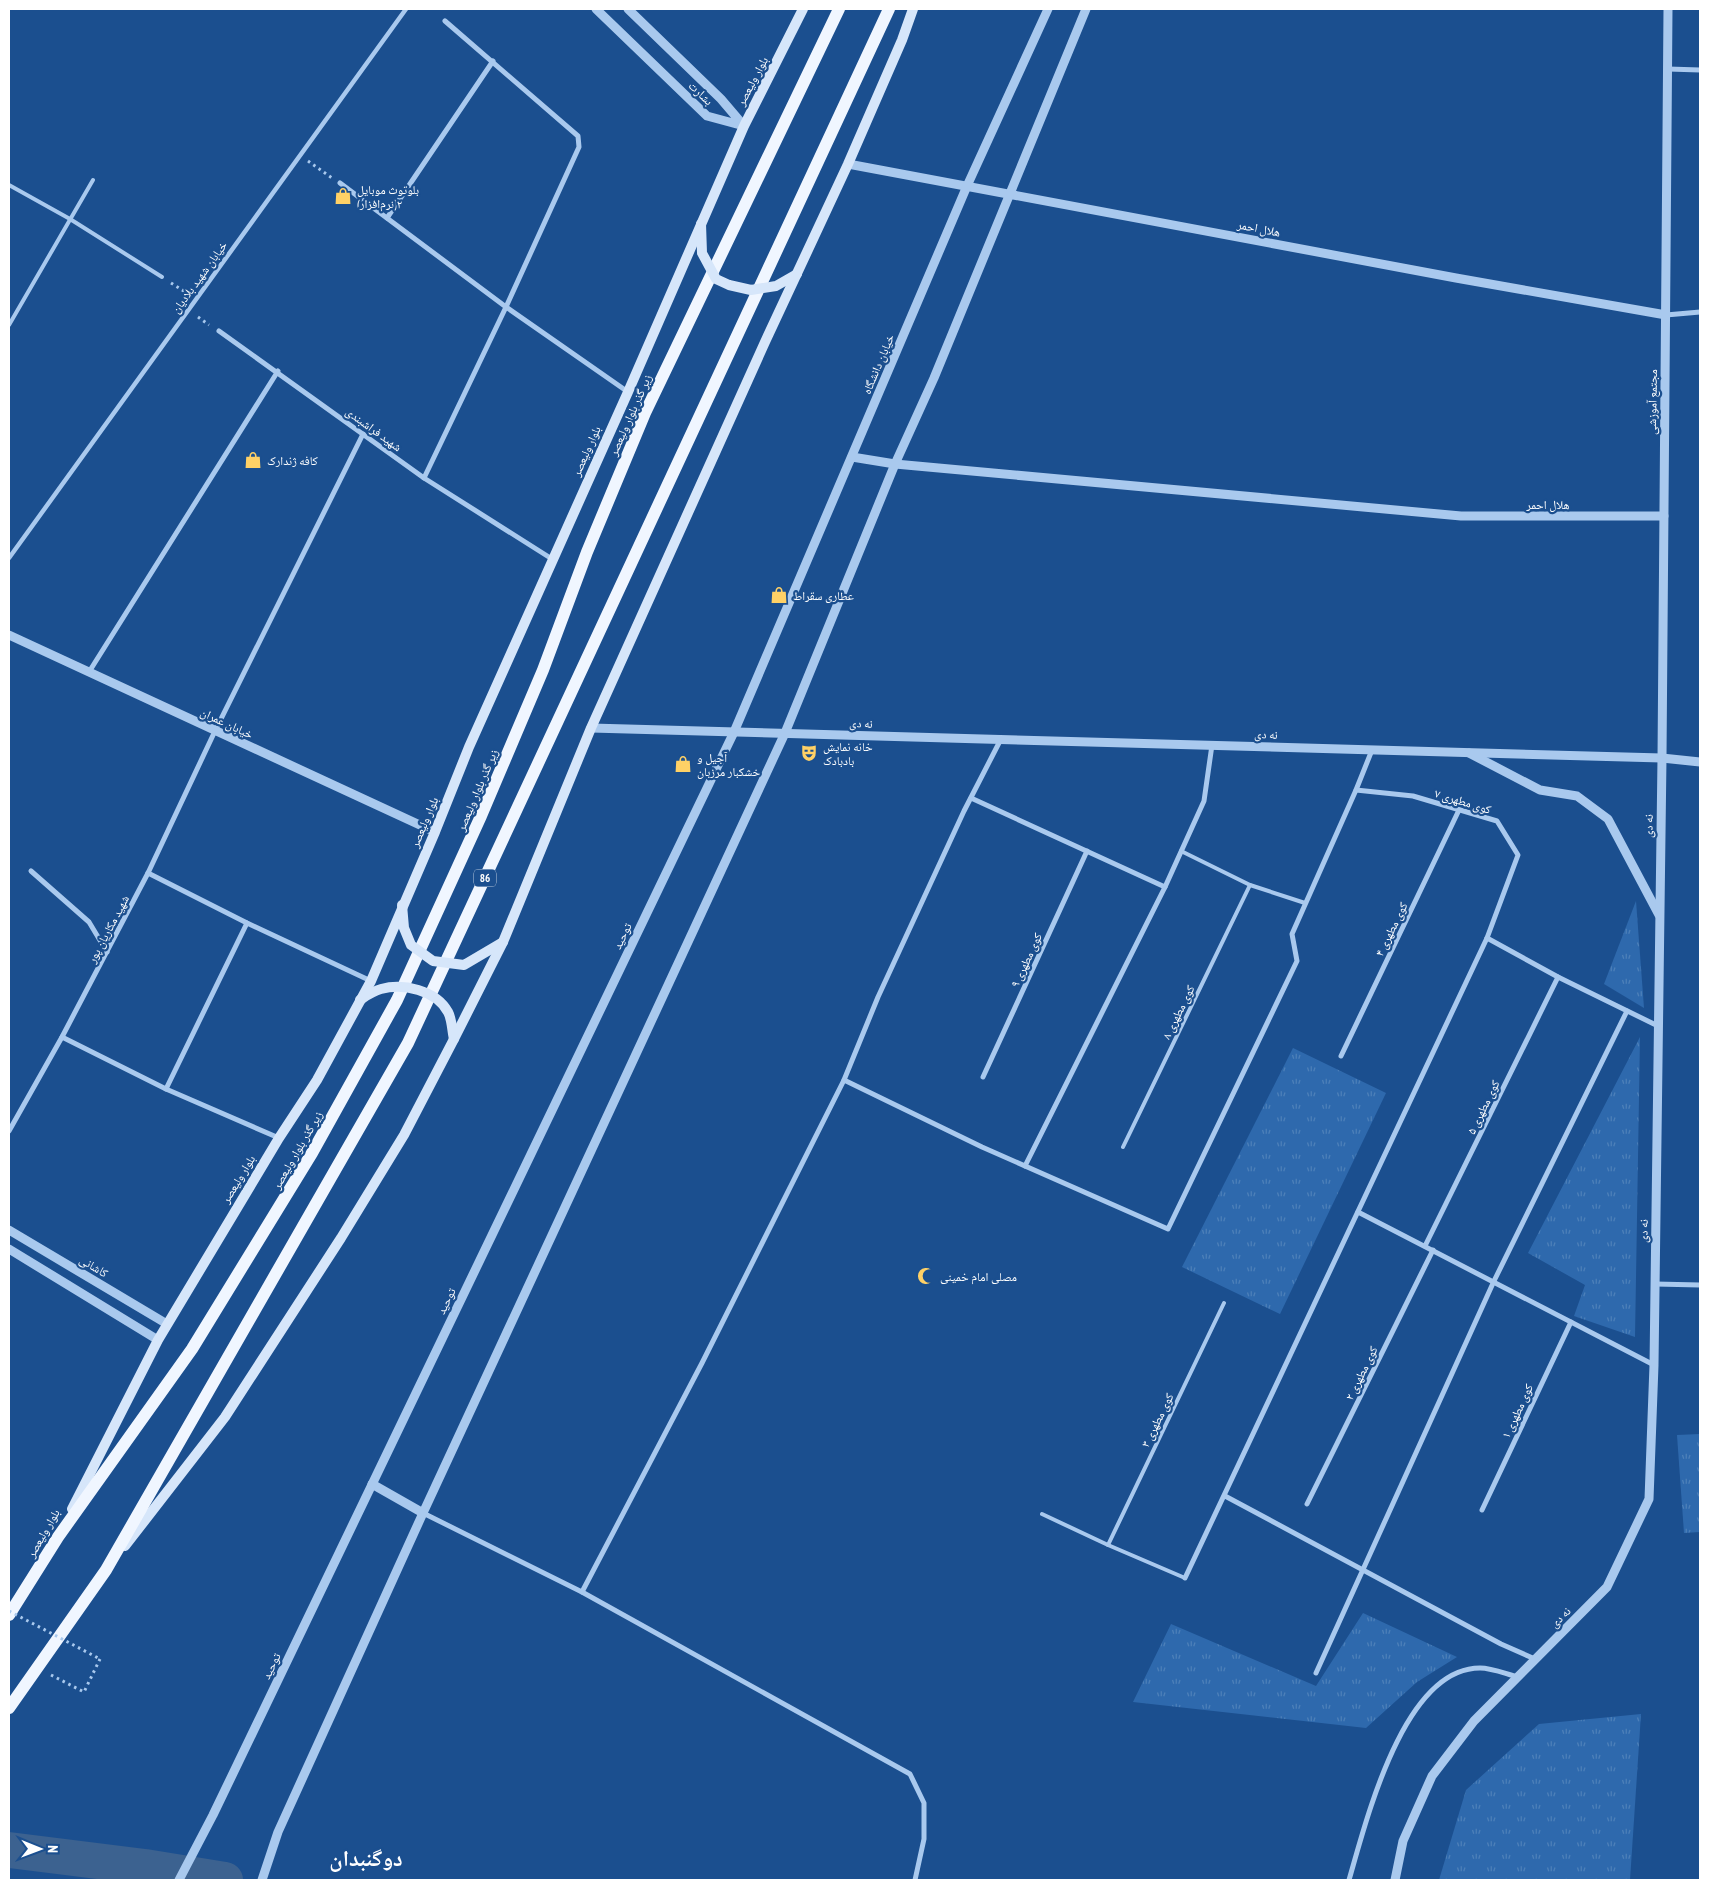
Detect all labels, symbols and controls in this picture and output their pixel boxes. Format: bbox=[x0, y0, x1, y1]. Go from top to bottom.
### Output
street label: بلوار ولیعصر bbox=[732, 54, 772, 109]
street label: بشارت bbox=[685, 78, 716, 108]
place label: بلوتوث موبایل (نرم‌افزار)۲ bbox=[357, 182, 419, 212]
shop icon: بلوتوث موبایل (نرم‌افزار)۲ bbox=[333, 186, 353, 206]
street label: هلال احمر bbox=[1235, 216, 1282, 240]
street label: خیابان شهید بلادیان bbox=[168, 238, 231, 316]
street label: خیابان دانشگاه bbox=[859, 332, 898, 396]
street label: مجتمع آموزشی bbox=[1644, 369, 1660, 435]
street label: زیر گذر بلوار ولیعصر bbox=[605, 372, 655, 459]
street label: شهید فراشبندی bbox=[343, 404, 405, 455]
street label: بلوار ولیعصر bbox=[568, 423, 604, 480]
shop icon: کافه ژندارک bbox=[243, 450, 263, 470]
place label: کافه ژندارک bbox=[267, 453, 318, 468]
street label: هلال احمر bbox=[1525, 497, 1570, 512]
shop icon: عطاری سقراط bbox=[769, 585, 789, 605]
place label: عطاری سقراط bbox=[793, 588, 854, 603]
street label: خیابان عمران bbox=[198, 704, 256, 742]
street label: نه دی bbox=[849, 715, 873, 731]
street label: نه دی bbox=[1254, 726, 1278, 742]
place label: خانه نمایش بادبادک bbox=[823, 739, 873, 768]
theatre icon: خانه نمایش بادبادک bbox=[799, 743, 819, 763]
street label: زیر گذر بلوار ولیعصر bbox=[453, 746, 501, 834]
place label: آجیل و خشکبار مرزبان bbox=[697, 750, 761, 779]
shop icon: آجیل و خشکبار مرزبان bbox=[673, 754, 693, 774]
street label: کوی مطهری ۷ bbox=[1433, 785, 1493, 817]
street label: بلوار ولیعصر bbox=[406, 794, 442, 851]
street label: نه دی bbox=[1640, 814, 1656, 838]
road number: 86 bbox=[474, 870, 496, 886]
street label: شهید مکاریان پور bbox=[83, 892, 132, 967]
street label: کوی مطهری ۴ bbox=[1371, 899, 1411, 959]
street label: توحید bbox=[609, 920, 635, 952]
street label: کوی مطهری ۹ bbox=[1007, 930, 1045, 990]
street label: کوی مطهری ۸ bbox=[1158, 982, 1198, 1042]
street label: کوی مطهری ۵ bbox=[1463, 1077, 1503, 1137]
street label: زیر گذر بلوار ولیعصر bbox=[268, 1108, 326, 1193]
street label: بلوار ولیعصر bbox=[217, 1152, 259, 1207]
street label: نه دی bbox=[1635, 1219, 1651, 1243]
street label: کاشانی bbox=[77, 1252, 111, 1280]
mosque icon: مصلی امام خمینی bbox=[916, 1266, 936, 1286]
place label: مصلی امام خمینی bbox=[940, 1269, 1017, 1285]
street label: توحید bbox=[433, 1285, 459, 1317]
street label: کوی مطهری ۲ bbox=[1341, 1343, 1381, 1403]
street label: کوی مطهری ۱ bbox=[1498, 1381, 1536, 1441]
street label: کوی مطهری ۳ bbox=[1137, 1390, 1177, 1450]
street label: بلوار ولیعصر bbox=[23, 1506, 63, 1561]
street label: نه دی bbox=[1546, 1603, 1574, 1631]
street label: توحید bbox=[258, 1650, 284, 1682]
north arrow bbox=[15, 1824, 65, 1874]
district label: دوگنبدان bbox=[329, 1844, 403, 1872]
text: N bbox=[44, 1845, 62, 1853]

